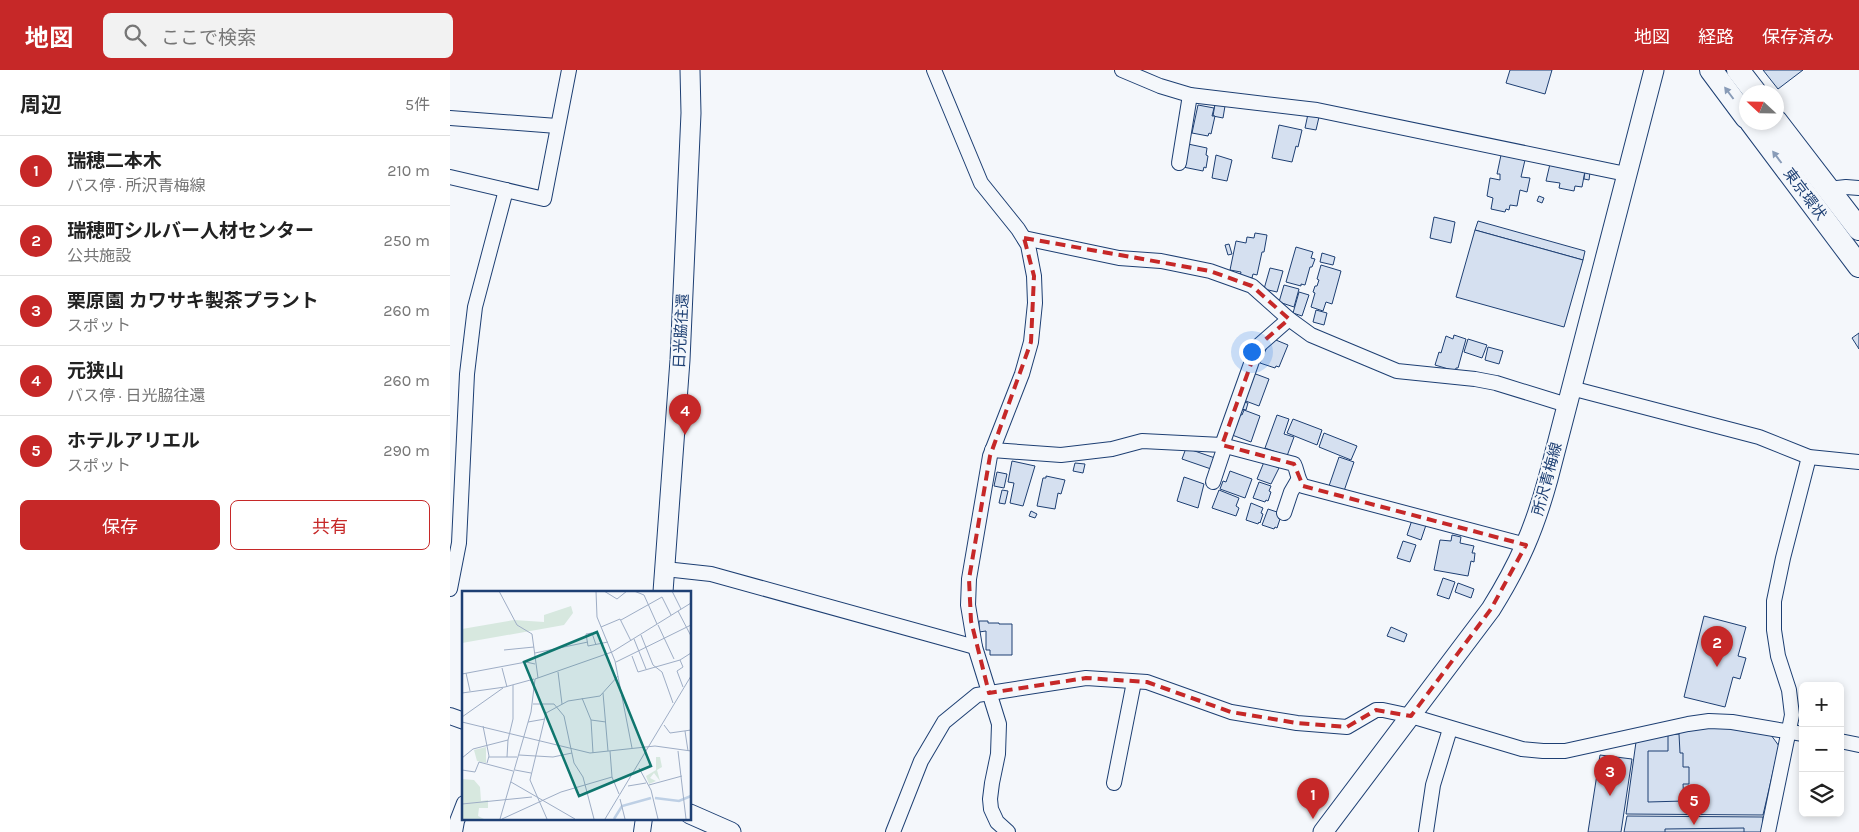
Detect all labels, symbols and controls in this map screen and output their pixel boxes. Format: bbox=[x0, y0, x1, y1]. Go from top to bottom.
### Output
search box bbox=[103, 13, 453, 58]
icon: search bbox=[121, 21, 149, 49]
text: 地図 bbox=[25, 24, 73, 52]
text: 地図 bbox=[1634, 26, 1670, 48]
text: 経路 bbox=[1698, 26, 1734, 48]
text: 保存済み bbox=[1762, 26, 1834, 48]
text: ここで検索 bbox=[161, 27, 256, 49]
north arrow bbox=[1739, 85, 1784, 130]
one-way arrow bbox=[1724, 86, 1734, 100]
text: 周辺 bbox=[20, 93, 62, 117]
text: 5件 bbox=[405, 95, 430, 114]
text: 瑞穂二本木 bbox=[67, 150, 162, 172]
one-way arrow bbox=[1772, 150, 1782, 164]
text: 1 bbox=[33, 161, 39, 180]
text: 210 m bbox=[387, 161, 430, 180]
street label: 東京環状 bbox=[1780, 165, 1830, 223]
text: バス停 · 所沢青梅線 bbox=[67, 176, 205, 195]
text: 瑞穂町シルバー人材センター bbox=[67, 220, 314, 242]
text: 2 bbox=[31, 231, 41, 250]
text: 250 m bbox=[383, 231, 430, 250]
text: 公共施設 bbox=[67, 246, 131, 265]
text: 栗原園 カワサキ製茶プラント bbox=[67, 290, 319, 312]
street label: 日光脇往還 bbox=[670, 293, 692, 369]
text: 3 bbox=[31, 301, 41, 320]
text: 260 m bbox=[383, 301, 430, 320]
text: スポット bbox=[67, 316, 131, 335]
your location bbox=[1239, 339, 1265, 365]
text: 元狭山 bbox=[67, 360, 124, 382]
text: 4 bbox=[31, 371, 41, 390]
text: 260 m bbox=[383, 371, 430, 390]
text: バス停 · 日光脇往還 bbox=[67, 386, 205, 405]
pin: 4 bbox=[669, 394, 701, 435]
text: ホテルアリエル bbox=[67, 430, 200, 452]
street label: 所沢青梅線 bbox=[1529, 440, 1565, 518]
text: 5 bbox=[31, 441, 41, 460]
text: 290 m bbox=[383, 441, 430, 460]
text: スポット bbox=[67, 456, 131, 475]
button: 保存 bbox=[20, 500, 220, 550]
button: 共有 bbox=[230, 500, 430, 550]
inset map bbox=[462, 591, 691, 820]
pin: 2 bbox=[1701, 626, 1733, 667]
map controls bbox=[1799, 682, 1844, 817]
button: + bbox=[1799, 682, 1844, 727]
button: − bbox=[1799, 727, 1844, 772]
pin: 3 bbox=[1594, 755, 1626, 796]
button: layers bbox=[1799, 772, 1844, 817]
pin: 1 bbox=[1297, 778, 1329, 819]
pin: 5 bbox=[1678, 784, 1710, 825]

